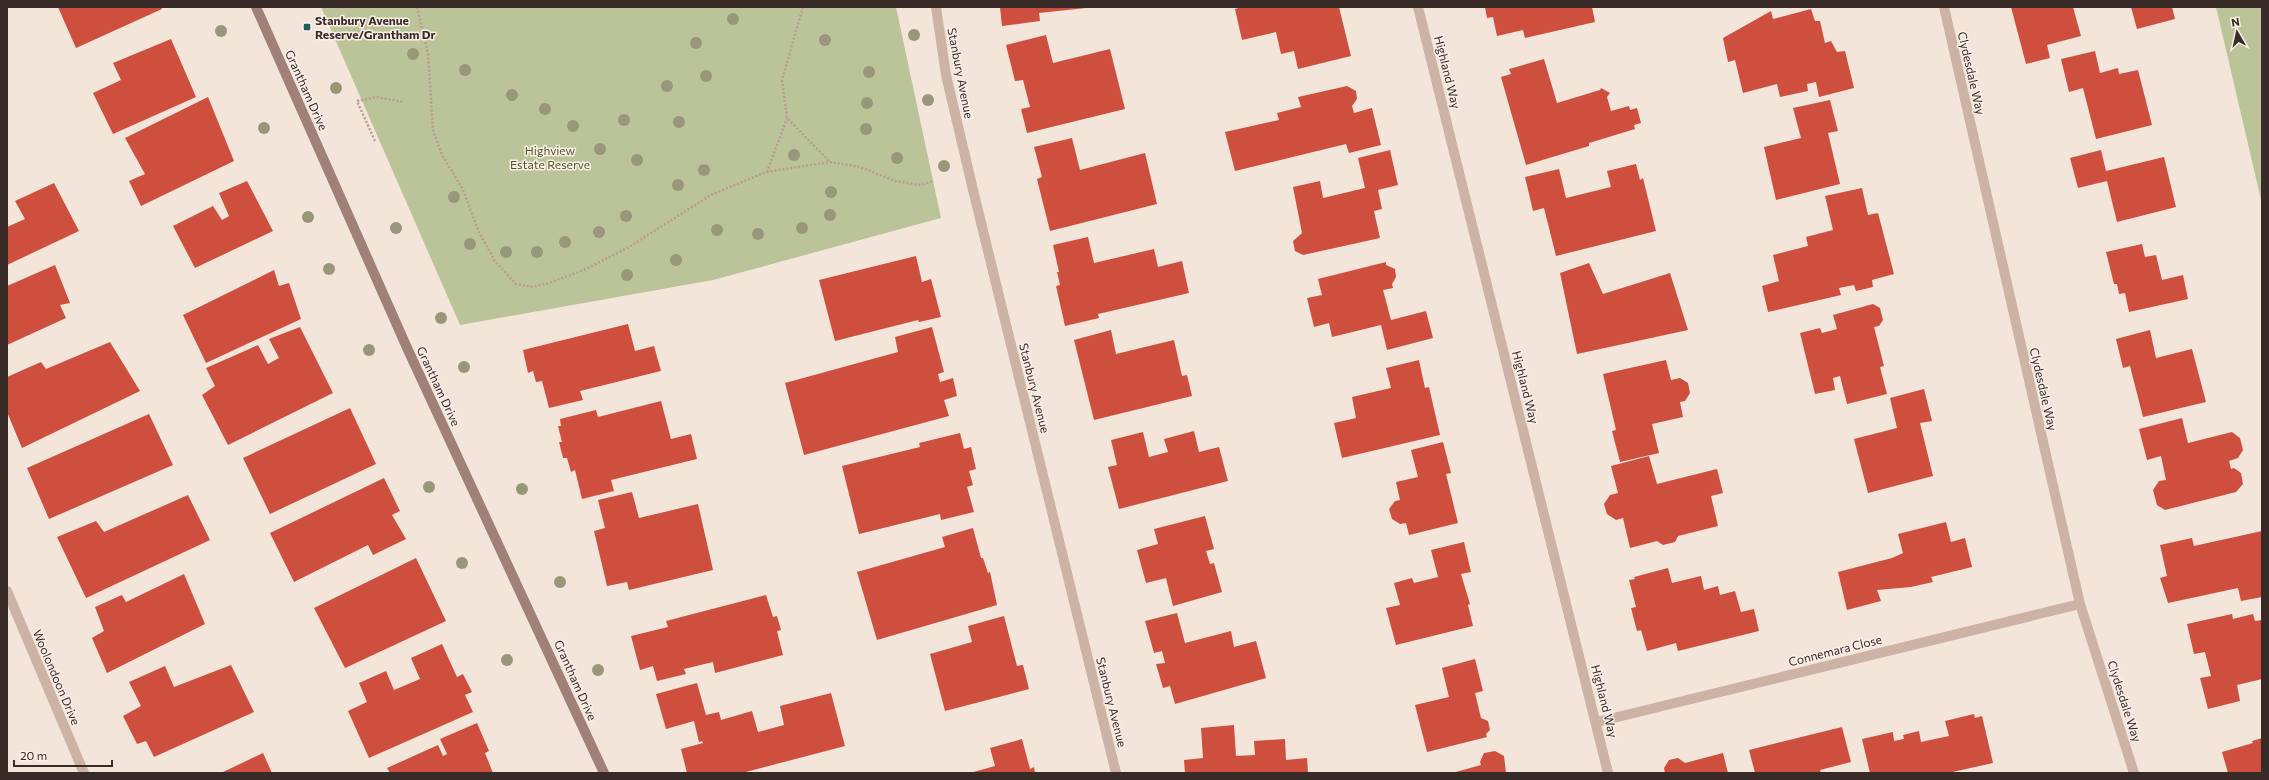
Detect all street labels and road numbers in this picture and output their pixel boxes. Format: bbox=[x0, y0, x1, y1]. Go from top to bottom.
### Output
street label: Stanbury Avenue bbox=[945, 26, 977, 120]
street label: Clydesdale Way bbox=[1956, 30, 1988, 116]
street label: Highland Way bbox=[1432, 34, 1464, 110]
street label: Grantham Drive bbox=[283, 48, 331, 132]
street label: Stanbury Avenue bbox=[1017, 342, 1053, 434]
street label: Grantham Drive bbox=[414, 344, 464, 428]
street label: Clydesdale Way bbox=[2028, 346, 2060, 432]
street label: Highland Way bbox=[1510, 349, 1542, 425]
street label: Woolondoon Drive bbox=[31, 627, 83, 727]
street label: Connemara Close bbox=[1787, 632, 1883, 668]
street label: Grantham Drive bbox=[552, 638, 600, 722]
street label: Stanbury Avenue bbox=[1094, 656, 1130, 748]
street label: Clydesdale Way bbox=[2105, 658, 2145, 744]
street label: Highland Way bbox=[1589, 663, 1621, 739]

